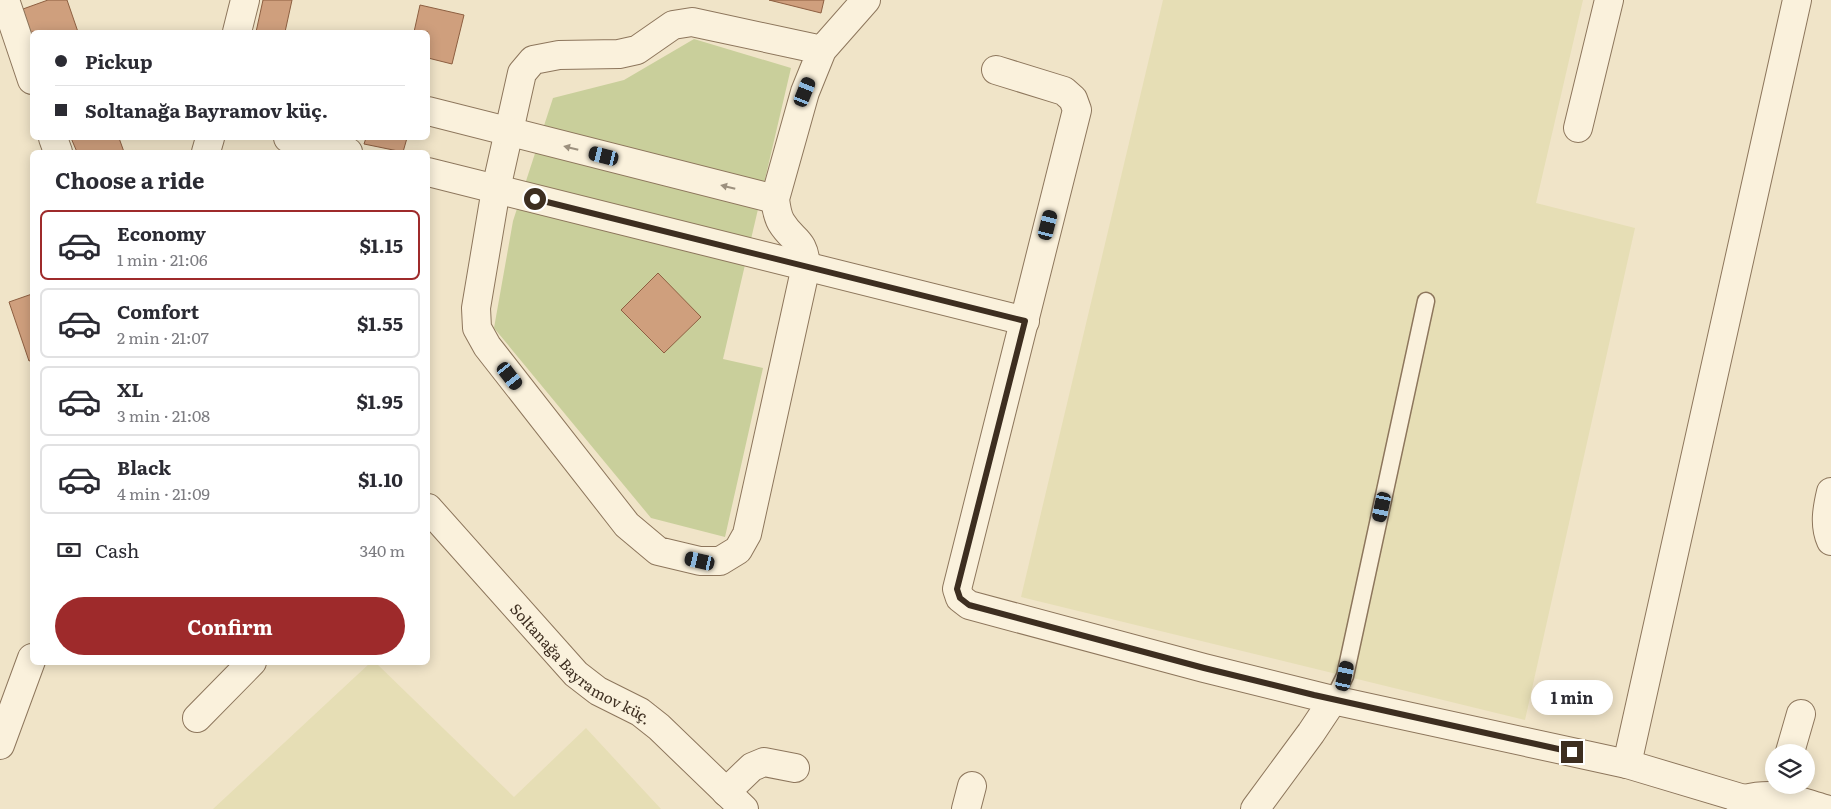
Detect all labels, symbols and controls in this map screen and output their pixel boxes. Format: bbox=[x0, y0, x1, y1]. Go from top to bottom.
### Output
text: Pickup bbox=[85, 47, 153, 75]
car bbox=[792, 75, 817, 109]
text: Soltanağa Bayramov küç. bbox=[85, 96, 328, 124]
one-way arrow bbox=[563, 143, 578, 151]
car bbox=[587, 145, 620, 167]
text: Choose a ride bbox=[55, 163, 204, 196]
one-way arrow bbox=[721, 183, 736, 191]
route start bbox=[524, 188, 546, 210]
car bbox=[1037, 209, 1058, 241]
text: Economy bbox=[117, 219, 206, 247]
icon: car bbox=[57, 223, 102, 268]
text: $1.15 bbox=[359, 231, 403, 259]
text: 1 min · 21:06 bbox=[117, 247, 208, 271]
text: Comfort bbox=[117, 297, 199, 325]
icon: car bbox=[57, 301, 102, 346]
text: $1.55 bbox=[357, 309, 403, 337]
text: 2 min · 21:07 bbox=[117, 325, 209, 349]
car bbox=[494, 360, 525, 392]
text: XL bbox=[117, 375, 144, 403]
icon: car bbox=[57, 379, 102, 424]
text: $1.95 bbox=[356, 387, 403, 415]
text: 3 min · 21:08 bbox=[117, 403, 210, 427]
text: Black bbox=[117, 453, 171, 481]
icon: car bbox=[57, 457, 102, 502]
text: $1.10 bbox=[358, 465, 403, 493]
text: 4 min · 21:09 bbox=[117, 481, 210, 505]
car bbox=[1371, 491, 1392, 523]
icon: cash bbox=[55, 536, 83, 564]
text: Cash bbox=[95, 536, 139, 564]
text: 340 m bbox=[360, 538, 405, 562]
car bbox=[683, 550, 716, 572]
button: Confirm bbox=[55, 597, 405, 655]
street label: Soltanağa Bayramov küç. bbox=[506, 597, 657, 729]
car bbox=[1334, 660, 1355, 692]
callout: 1 min bbox=[1531, 680, 1613, 714]
text: 1 min bbox=[1551, 685, 1593, 709]
route end bbox=[1561, 741, 1583, 763]
map controls bbox=[1765, 744, 1815, 794]
button: layers bbox=[1765, 744, 1815, 794]

